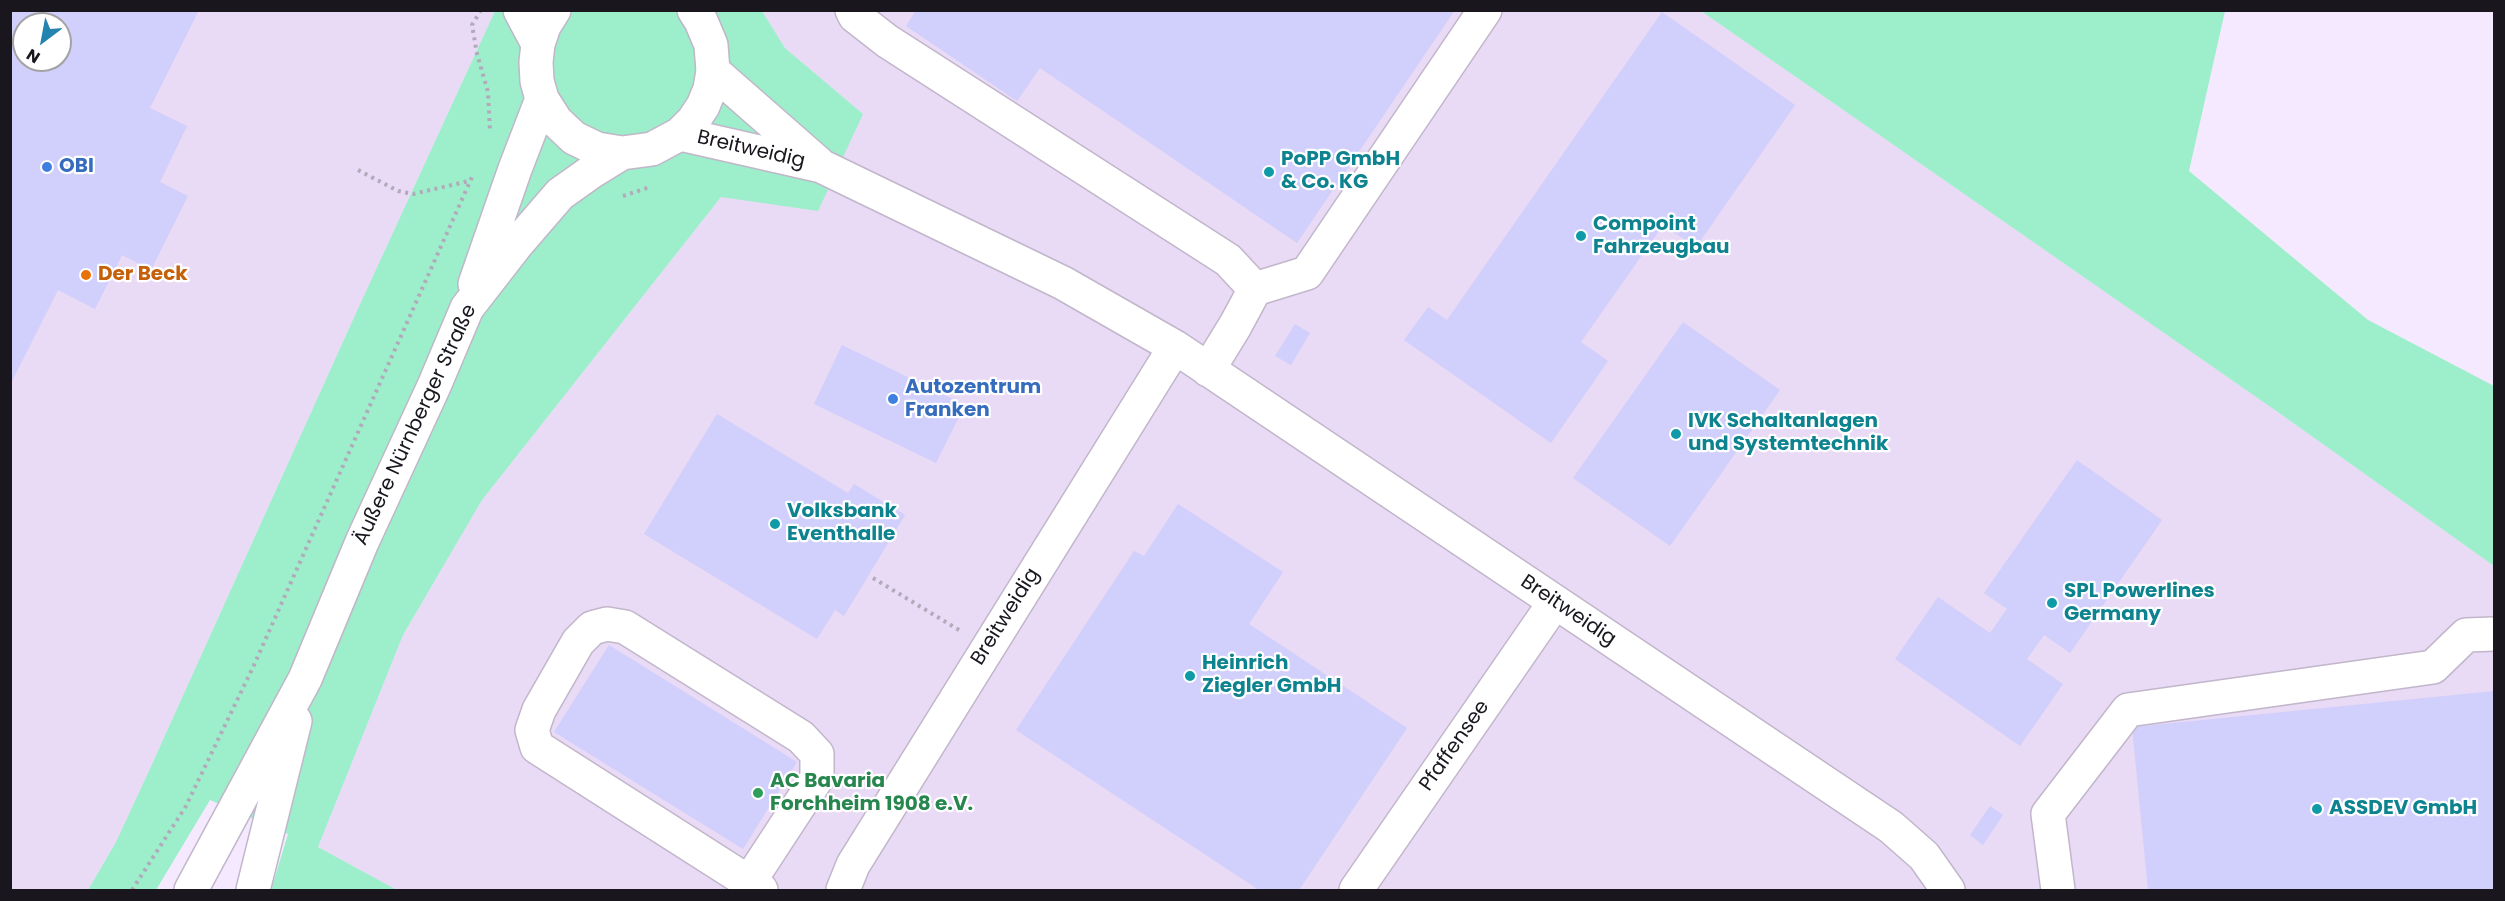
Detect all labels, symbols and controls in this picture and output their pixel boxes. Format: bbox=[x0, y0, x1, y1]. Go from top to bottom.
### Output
north arrow bbox=[12, 12, 72, 72]
text: N bbox=[22, 43, 44, 69]
street label: Breitweidig bbox=[695, 126, 807, 174]
place label: PoPP GmbH & Co. KG bbox=[1281, 148, 1400, 195]
place label: OBI bbox=[59, 155, 94, 179]
marker: OBI bbox=[40, 160, 54, 174]
marker: PoPP GmbH & Co. KG bbox=[1262, 165, 1276, 179]
place label: Compoint Fahrzeugbau bbox=[1593, 213, 1729, 260]
marker: Compoint Fahrzeugbau bbox=[1574, 229, 1588, 243]
place label: Der Beck bbox=[98, 263, 188, 287]
marker: Der Beck bbox=[79, 268, 93, 282]
street label: Äußere Nürnberger Straße bbox=[350, 301, 482, 549]
place label: Autozentrum Franken bbox=[905, 376, 1041, 423]
marker: Autozentrum Franken bbox=[886, 392, 900, 406]
place label: IVK Schaltanlagen und Systemtechnik bbox=[1688, 410, 1888, 457]
marker: IVK Schaltanlagen und Systemtechnik bbox=[1669, 427, 1683, 441]
place label: Volksbank Eventhalle bbox=[787, 500, 897, 547]
marker: Volksbank Eventhalle bbox=[768, 517, 782, 531]
street label: Breitweidig bbox=[967, 564, 1045, 670]
street label: Breitweidig bbox=[1516, 570, 1620, 652]
place label: SPL Powerlines Germany bbox=[2064, 580, 2215, 627]
marker: SPL Powerlines Germany bbox=[2045, 596, 2059, 610]
place label: Heinrich Ziegler GmbH bbox=[1202, 652, 1341, 699]
marker: Heinrich Ziegler GmbH bbox=[1183, 669, 1197, 683]
street label: Pfaffensee bbox=[1415, 696, 1495, 796]
place label: AC Bavaria Forchheim 1908 e.V. bbox=[770, 770, 973, 817]
marker: AC Bavaria Forchheim 1908 e.V. bbox=[751, 786, 765, 800]
place label: ASSDEV GmbH bbox=[2329, 797, 2477, 821]
marker: ASSDEV GmbH bbox=[2310, 802, 2324, 816]

